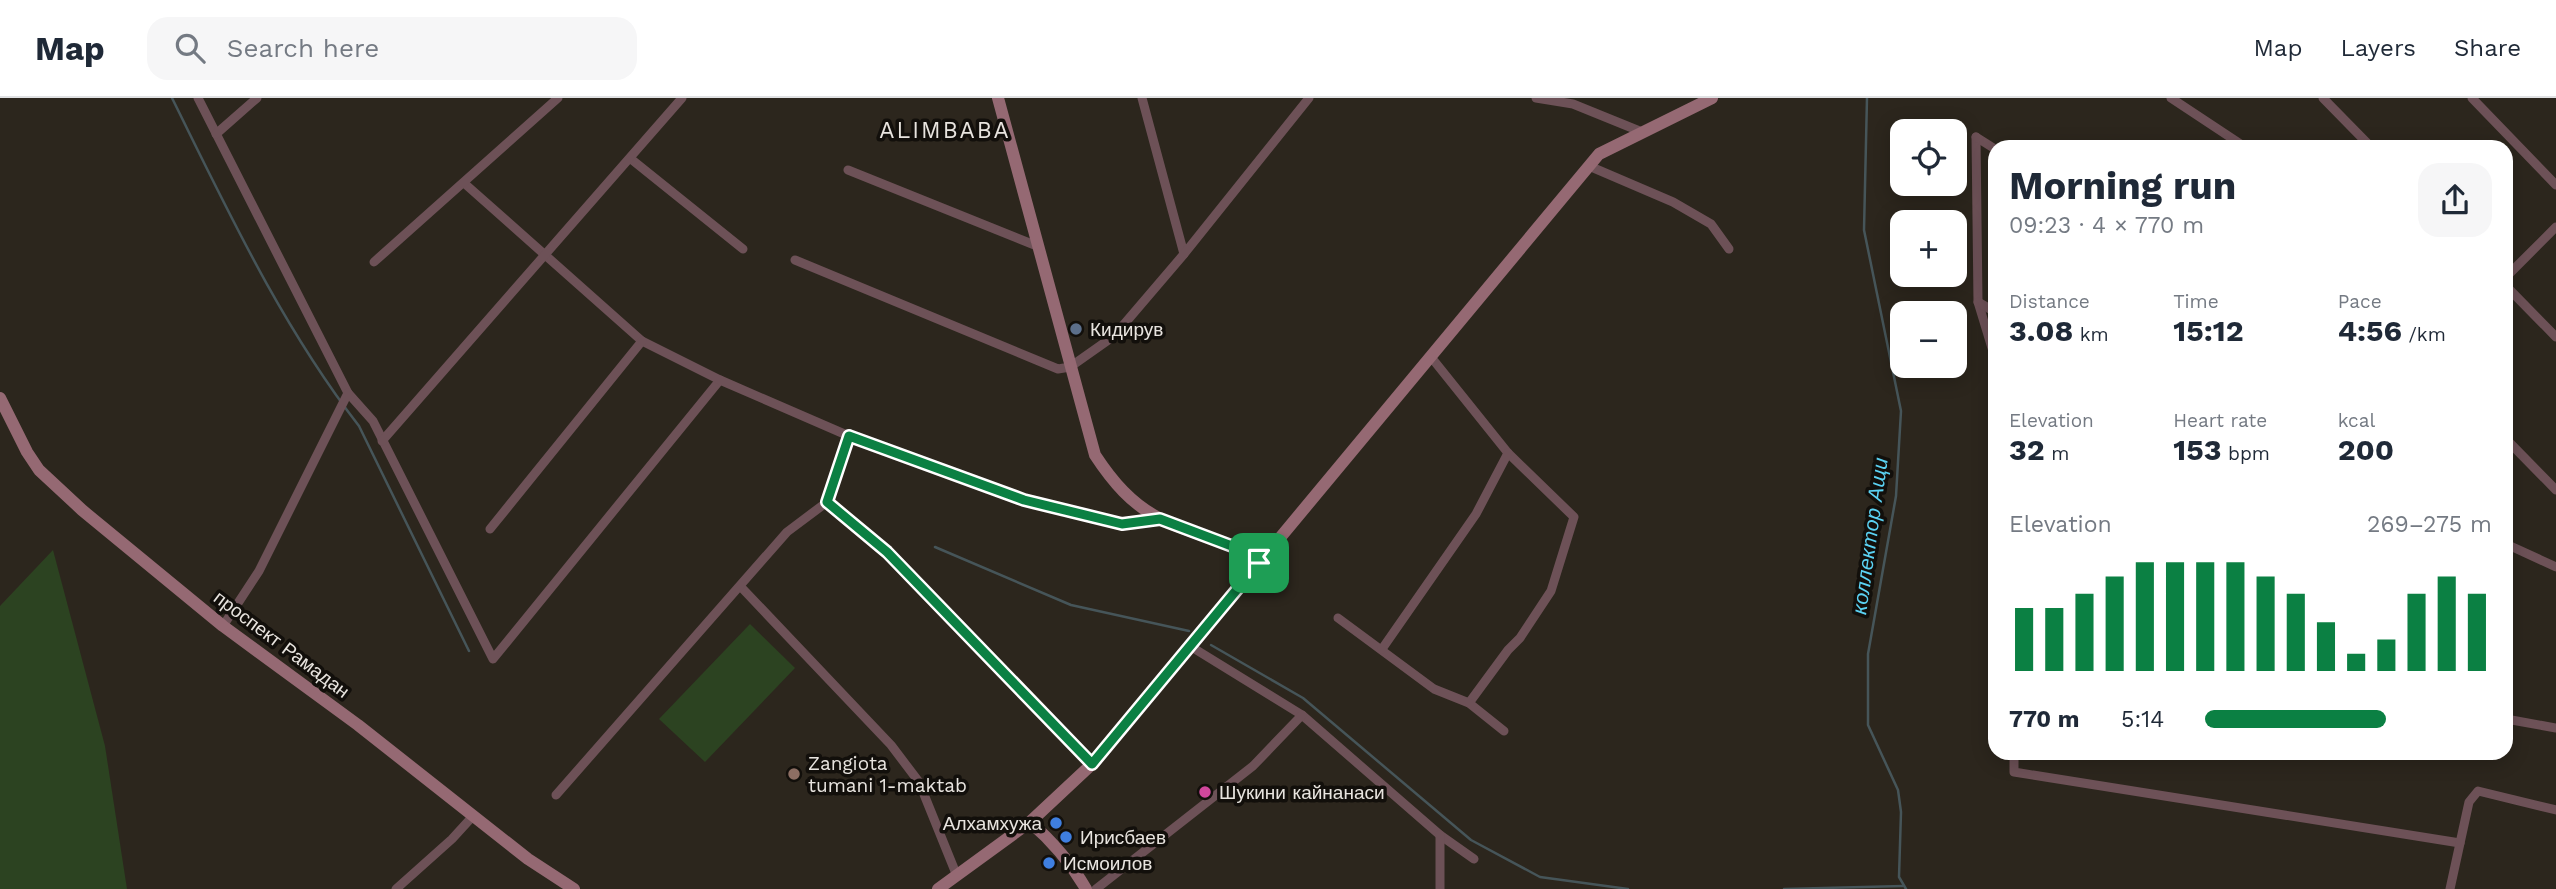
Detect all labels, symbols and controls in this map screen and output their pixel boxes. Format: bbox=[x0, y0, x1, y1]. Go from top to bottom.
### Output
search box bbox=[147, 17, 637, 80]
text: Map bbox=[35, 29, 105, 68]
icon: search bbox=[171, 29, 209, 67]
text: Search here bbox=[227, 33, 379, 63]
text: Map bbox=[2254, 34, 2302, 62]
text: Layers bbox=[2340, 34, 2416, 62]
text: Share bbox=[2454, 34, 2521, 62]
district label: ALIMBABA bbox=[879, 117, 1011, 144]
map controls bbox=[1890, 119, 1967, 378]
button: locate bbox=[1890, 119, 1967, 196]
button: share bbox=[2418, 163, 2492, 237]
text: Morning run bbox=[2009, 164, 2236, 208]
button: + bbox=[1890, 210, 1967, 287]
text: 09:23 · 4 × 770 m bbox=[2009, 212, 2204, 239]
text: Distance bbox=[2009, 290, 2090, 313]
text: Time bbox=[2173, 290, 2219, 313]
text: Pace bbox=[2338, 290, 2382, 313]
button: − bbox=[1890, 301, 1967, 378]
text: 3.08 bbox=[2009, 313, 2073, 348]
text: 15:12 bbox=[2173, 313, 2244, 348]
text: 4:56 bbox=[2338, 313, 2402, 348]
place label: Кидирув bbox=[1090, 318, 1163, 341]
marker: Кидирув bbox=[1068, 321, 1084, 337]
text: km bbox=[2073, 323, 2109, 346]
text: /km bbox=[2402, 323, 2446, 346]
text: Elevation bbox=[2009, 409, 2094, 432]
text: Heart rate bbox=[2173, 409, 2267, 432]
text: kcal bbox=[2338, 409, 2375, 432]
text: 32 bbox=[2009, 432, 2045, 467]
text: 153 bbox=[2173, 432, 2222, 467]
text: 200 bbox=[2338, 432, 2394, 467]
text: m bbox=[2045, 442, 2069, 465]
text: bpm bbox=[2222, 442, 2270, 465]
water label: коллектор Ащи bbox=[1846, 456, 1893, 616]
text: Elevation bbox=[2009, 511, 2112, 538]
text: 269–275 m bbox=[2367, 511, 2492, 538]
pin bbox=[1229, 533, 1289, 593]
icon: arrive bbox=[1240, 544, 1278, 582]
street label: проспект Рамадан bbox=[209, 586, 354, 703]
text: 770 m bbox=[2009, 706, 2079, 733]
text: 5:14 bbox=[2121, 706, 2164, 733]
place label: Zangiota tumani 1-maktab bbox=[808, 752, 967, 797]
marker: Zangiota tumani 1-maktab bbox=[786, 766, 802, 782]
place label: Шукини кайнанаси bbox=[1219, 781, 1385, 804]
marker: Шукини кайнанаси bbox=[1197, 784, 1213, 800]
place label: Алхамхужа bbox=[943, 812, 1042, 835]
marker: Алхамхужа bbox=[1048, 815, 1064, 831]
place label: Ирисбаев bbox=[1080, 826, 1166, 849]
marker: Ирисбаев bbox=[1058, 829, 1074, 845]
place label: Исмоилов bbox=[1063, 852, 1152, 875]
marker: Исмоилов bbox=[1041, 855, 1057, 871]

